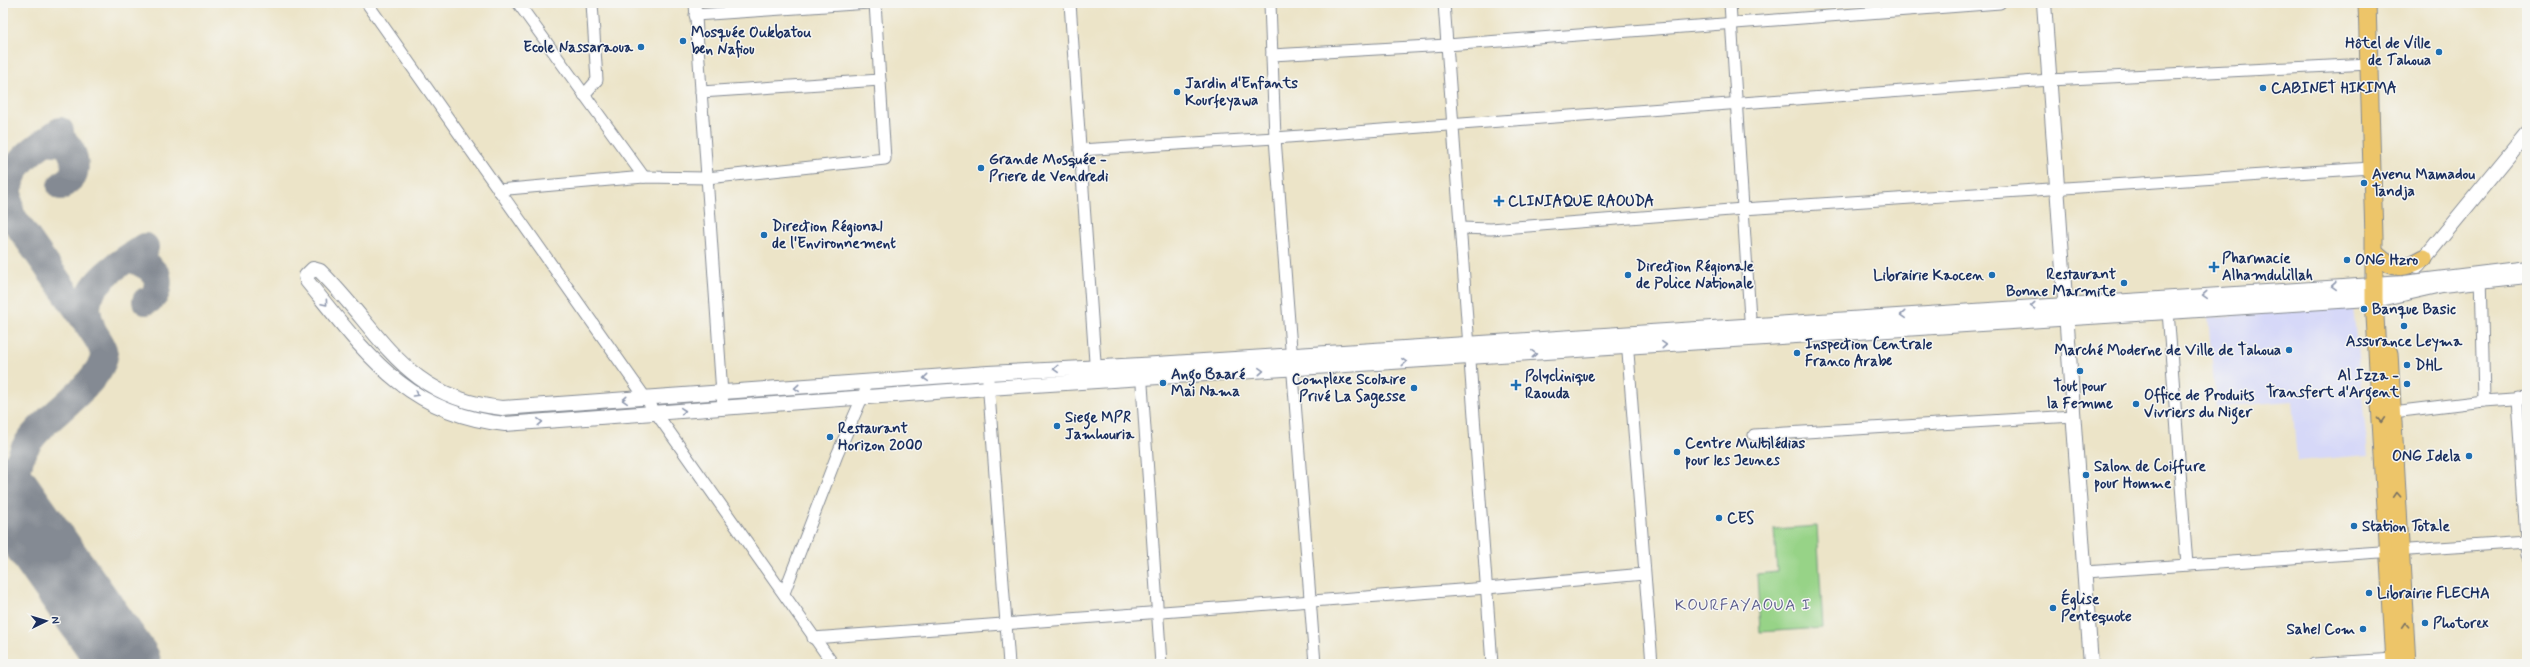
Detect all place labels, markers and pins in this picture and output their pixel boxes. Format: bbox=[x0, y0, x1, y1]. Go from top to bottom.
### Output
place label: Mosquée Oukbatou ben Nafiou bbox=[691, 23, 811, 60]
place label: Hôtel de Ville de Tahoua bbox=[2345, 34, 2432, 71]
marker: Mosquée Oukbatou ben Nafiou bbox=[678, 36, 688, 46]
place label: Ecole Nassaraoua bbox=[523, 38, 634, 58]
marker: Ecole Nassaraoua bbox=[636, 42, 646, 52]
marker: Hôtel de Ville de Tahoua bbox=[2434, 47, 2444, 57]
place label: Jardin d'Enfants Kourfeyawa bbox=[1185, 74, 1298, 111]
place label: CABINET HIKIMA bbox=[2271, 79, 2397, 99]
marker: CABINET HIKIMA bbox=[2258, 83, 2268, 93]
marker: Jardin d'Enfants Kourfeyawa bbox=[1172, 87, 1182, 97]
place label: Grande Mosquée - Priere de Vendredi bbox=[989, 150, 1109, 187]
marker: Grande Mosquée - Priere de Vendredi bbox=[976, 163, 986, 173]
place label: Avenu Mamadou Tandja bbox=[2372, 165, 2475, 202]
marker: Avenu Mamadou Tandja bbox=[2359, 178, 2369, 188]
place label: CLINIAQUE RAOUDA bbox=[1508, 192, 1655, 212]
marker: CLINIAQUE RAOUDA bbox=[1493, 195, 1505, 207]
place label: Direction Régional de l'Environnement bbox=[772, 217, 896, 254]
marker: Direction Régional de l'Environnement bbox=[759, 230, 769, 240]
place label: Pharmacie Alhamdulillah bbox=[2222, 249, 2313, 286]
place label: ONG Hzro bbox=[2355, 251, 2418, 271]
marker: ONG Hzro bbox=[2342, 255, 2352, 265]
place label: Direction Régionale de Police Nationale bbox=[1636, 257, 1754, 294]
marker: Pharmacie Alhamdulillah bbox=[2209, 262, 2219, 272]
place label: Restaurant Bonne Marmite bbox=[2006, 265, 2116, 302]
place label: Librairie Kaocen bbox=[1873, 266, 1984, 286]
marker: Direction Régionale de Police Nationale bbox=[1623, 270, 1633, 280]
marker: Librairie Kaocen bbox=[1987, 270, 1997, 280]
marker: Restaurant Bonne Marmite bbox=[2119, 278, 2129, 288]
place label: Banque Basic bbox=[2372, 300, 2456, 320]
marker: Banque Basic bbox=[2359, 304, 2369, 314]
marker: Assurance Leyma bbox=[2399, 321, 2409, 331]
place label: Assurance Leyma bbox=[2346, 332, 2463, 352]
place label: Inspection Centrale Franco Arabe bbox=[1805, 335, 1933, 372]
place label: Marché Moderne de Ville de Tahoua bbox=[2054, 341, 2281, 361]
marker: Marché Moderne de Ville de Tahoua bbox=[2284, 345, 2294, 355]
marker: Inspection Centrale Franco Arabe bbox=[1792, 348, 1802, 358]
place label: DHL bbox=[2415, 356, 2443, 376]
marker: DHL bbox=[2402, 360, 2412, 370]
place label: Ango Baaré Mai Nama bbox=[1171, 365, 1245, 402]
marker: Tout pour la Femme bbox=[2075, 366, 2085, 376]
place label: Al Izza - Transfert d'Argent bbox=[2266, 366, 2400, 405]
place label: Polyclinique Raouda bbox=[1525, 367, 1595, 404]
place label: Complexe Scolaire Privé La Sagesse bbox=[1292, 370, 1407, 409]
place label: Tout pour la Femme bbox=[2047, 377, 2113, 414]
marker: Ango Baaré Mai Nama bbox=[1158, 378, 1168, 388]
marker: Polyclinique Raouda bbox=[1510, 379, 1522, 391]
marker: Al Izza - Transfert d'Argent bbox=[2402, 379, 2412, 389]
marker: Complexe Scolaire Privé La Sagesse bbox=[1409, 383, 1419, 393]
place label: Office de Produits Vivriers du Niger bbox=[2144, 385, 2254, 425]
marker: Office de Produits Vivriers du Niger bbox=[2131, 399, 2141, 409]
place label: Siege MPR Jamhouria bbox=[1065, 408, 1135, 445]
place label: Restaurant Horizon 2000 bbox=[838, 419, 923, 456]
marker: Siege MPR Jamhouria bbox=[1052, 421, 1062, 431]
marker: Restaurant Horizon 2000 bbox=[825, 432, 835, 442]
place label: Centre Multilédias pour les Jeunes bbox=[1685, 434, 1805, 471]
marker: Centre Multilédias pour les Jeunes bbox=[1672, 447, 1682, 457]
place label: ONG Idela bbox=[2392, 447, 2461, 467]
marker: ONG Idela bbox=[2464, 451, 2474, 461]
place label: Salon de Coiffure pour Homme bbox=[2094, 457, 2206, 494]
marker: Salon de Coiffure pour Homme bbox=[2081, 470, 2091, 480]
place label: CES bbox=[1727, 509, 1754, 529]
marker: CES bbox=[1714, 513, 1724, 523]
place label: Station Totale bbox=[2362, 517, 2450, 537]
marker: Station Totale bbox=[2349, 521, 2359, 531]
place label: Librairie FLECHA bbox=[2377, 584, 2490, 604]
place label: Église Pentequote bbox=[2061, 588, 2132, 627]
marker: Librairie FLECHA bbox=[2364, 588, 2374, 598]
marker: Église Pentequote bbox=[2048, 603, 2058, 613]
place label: Photorex bbox=[2433, 614, 2489, 634]
marker: Photorex bbox=[2420, 618, 2430, 628]
place label: Sahel Com bbox=[2287, 620, 2355, 640]
marker: Sahel Com bbox=[2358, 624, 2368, 634]

